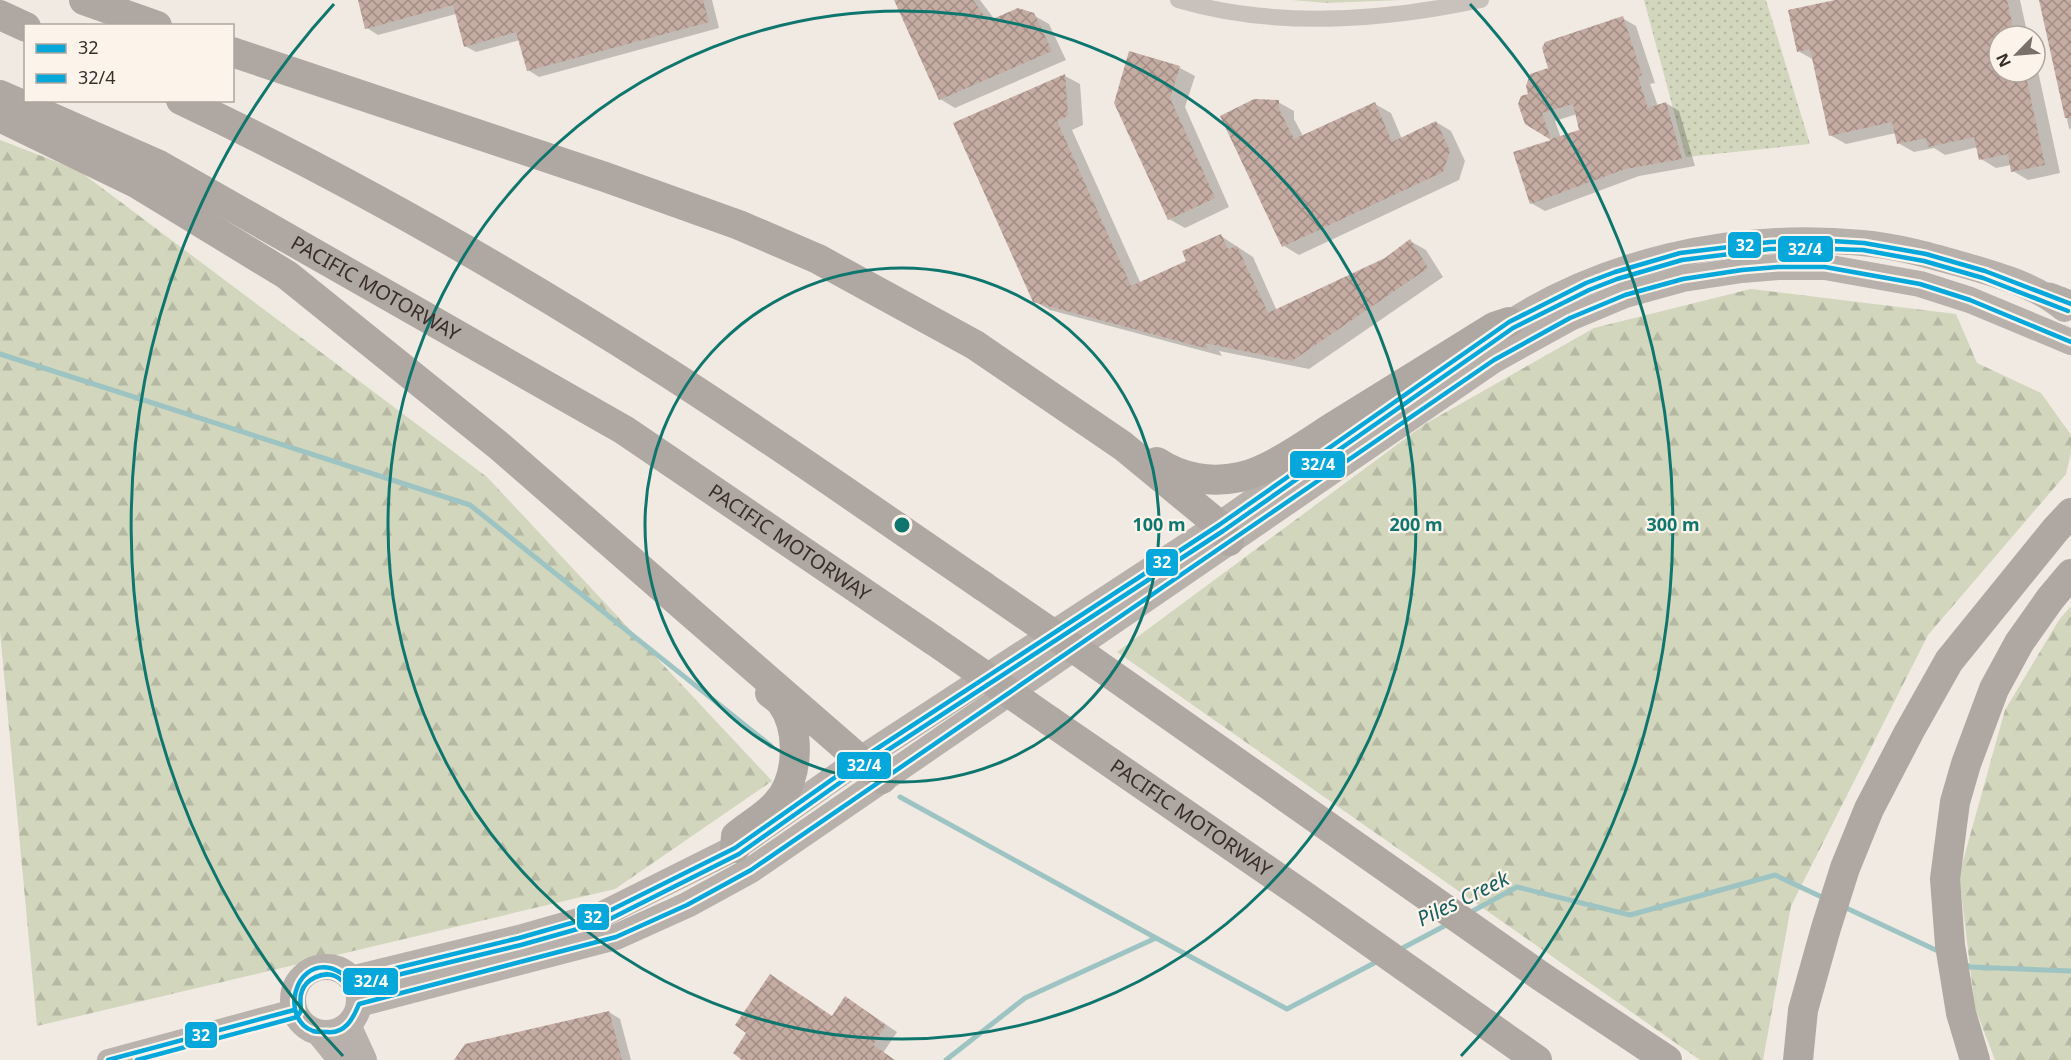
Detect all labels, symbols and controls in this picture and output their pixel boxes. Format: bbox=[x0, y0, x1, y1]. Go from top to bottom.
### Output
legend bbox=[24, 24, 234, 102]
north arrow bbox=[1987, 24, 2047, 84]
text: 32 bbox=[78, 35, 99, 59]
text: N bbox=[1991, 50, 2016, 71]
text: 32/4 bbox=[78, 65, 116, 89]
street label: PACIFIC MOTORWAY bbox=[286, 229, 466, 347]
line badge: 32 bbox=[1727, 231, 1762, 259]
text: 32 bbox=[1736, 234, 1754, 256]
line badge: 32/4 bbox=[1777, 235, 1834, 263]
text: 32/4 bbox=[1788, 238, 1822, 260]
line badge: 32/4 bbox=[1289, 450, 1346, 479]
text: 32/4 bbox=[1301, 453, 1335, 475]
street label: PACIFIC MOTORWAY bbox=[703, 477, 877, 607]
text: 100 m bbox=[1132, 512, 1186, 536]
text: 200 m bbox=[1389, 512, 1443, 536]
text: 300 m bbox=[1646, 512, 1700, 536]
centre of rings bbox=[892, 515, 912, 535]
line badge: 32 bbox=[1145, 548, 1179, 577]
text: 32 bbox=[1153, 551, 1171, 573]
line badge: 32/4 bbox=[836, 751, 892, 780]
street label: PACIFIC MOTORWAY bbox=[1105, 752, 1278, 883]
text: 32/4 bbox=[847, 754, 881, 776]
water label: Piles Creek bbox=[1412, 863, 1515, 932]
line badge: 32 bbox=[576, 903, 610, 931]
text: 32 bbox=[584, 906, 602, 928]
line badge: 32/4 bbox=[342, 967, 399, 996]
text: 32/4 bbox=[354, 970, 388, 992]
line badge: 32 bbox=[184, 1021, 218, 1049]
text: 32 bbox=[192, 1024, 210, 1046]

